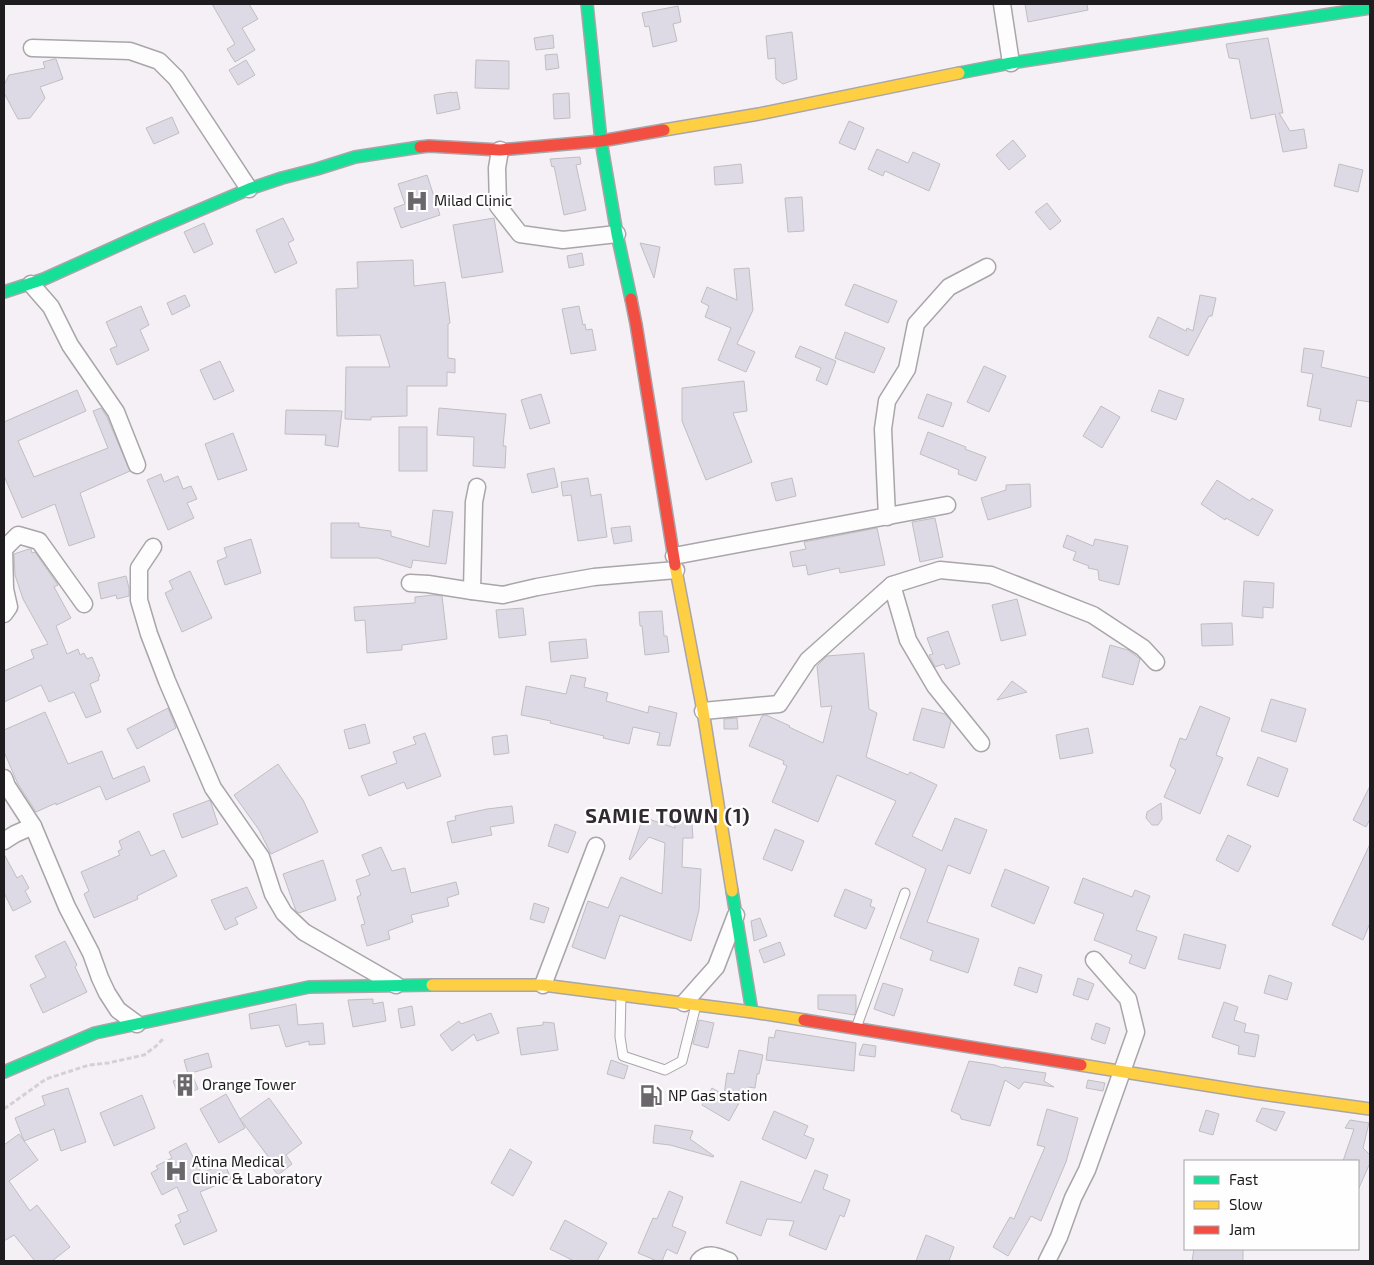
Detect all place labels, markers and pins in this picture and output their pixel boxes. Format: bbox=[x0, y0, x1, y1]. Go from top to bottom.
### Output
hospital icon: Milad Clinic bbox=[404, 188, 430, 214]
place label: Milad Clinic bbox=[434, 191, 512, 209]
building icon: Orange Tower bbox=[172, 1072, 198, 1098]
place label: Orange Tower bbox=[202, 1075, 296, 1093]
fuel station icon: NP Gas station bbox=[638, 1083, 664, 1109]
place label: NP Gas station bbox=[668, 1086, 767, 1104]
place label: Atina Medical Clinic & Laboratory bbox=[192, 1152, 322, 1187]
hospital icon: Atina Medical Clinic & Laboratory bbox=[163, 1158, 189, 1184]

